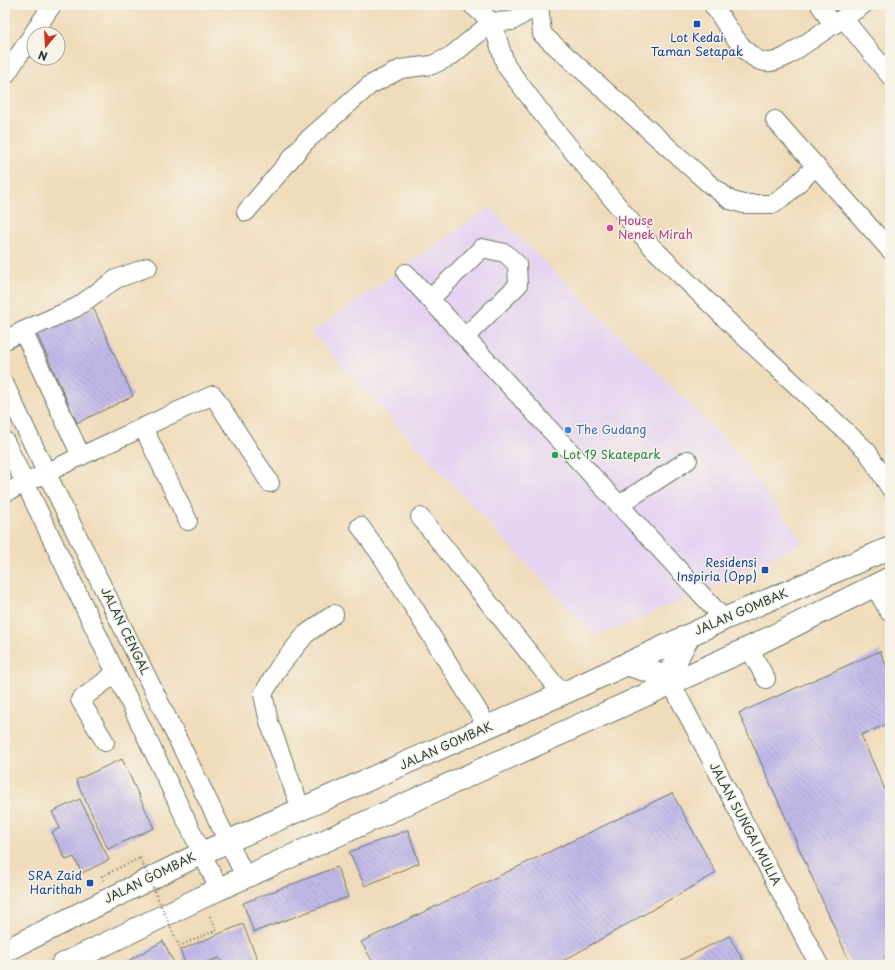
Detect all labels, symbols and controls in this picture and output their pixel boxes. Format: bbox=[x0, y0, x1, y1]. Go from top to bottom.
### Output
marker: Lot Kedai Taman Setapak bbox=[692, 19, 702, 29]
north arrow bbox=[26, 26, 66, 66]
place label: Lot Kedai Taman Setapak bbox=[651, 28, 743, 60]
text: N bbox=[36, 46, 50, 65]
place label: House Nenek Mirah bbox=[618, 211, 693, 243]
marker: House Nenek Mirah bbox=[605, 223, 615, 233]
place label: The Gudang bbox=[576, 420, 646, 438]
marker: The Gudang bbox=[563, 425, 573, 435]
place label: Lot 19 Skatepark bbox=[563, 445, 661, 463]
marker: Lot 19 Skatepark bbox=[550, 450, 560, 460]
place label: Residensi Inspiria (Opp) bbox=[677, 553, 757, 585]
marker: Residensi Inspiria (Opp) bbox=[760, 565, 770, 575]
street label: JALAN GOMBAK bbox=[691, 583, 790, 639]
street label: JALAN CENGAL bbox=[97, 584, 155, 678]
street label: JALAN GOMBAK bbox=[396, 716, 495, 774]
street label: JALAN SUNGAI MULIA bbox=[706, 759, 786, 888]
street label: JALAN GOMBAK bbox=[101, 847, 199, 907]
place label: SRA Zaid Harithah bbox=[28, 866, 83, 898]
marker: SRA Zaid Harithah bbox=[85, 878, 95, 888]

